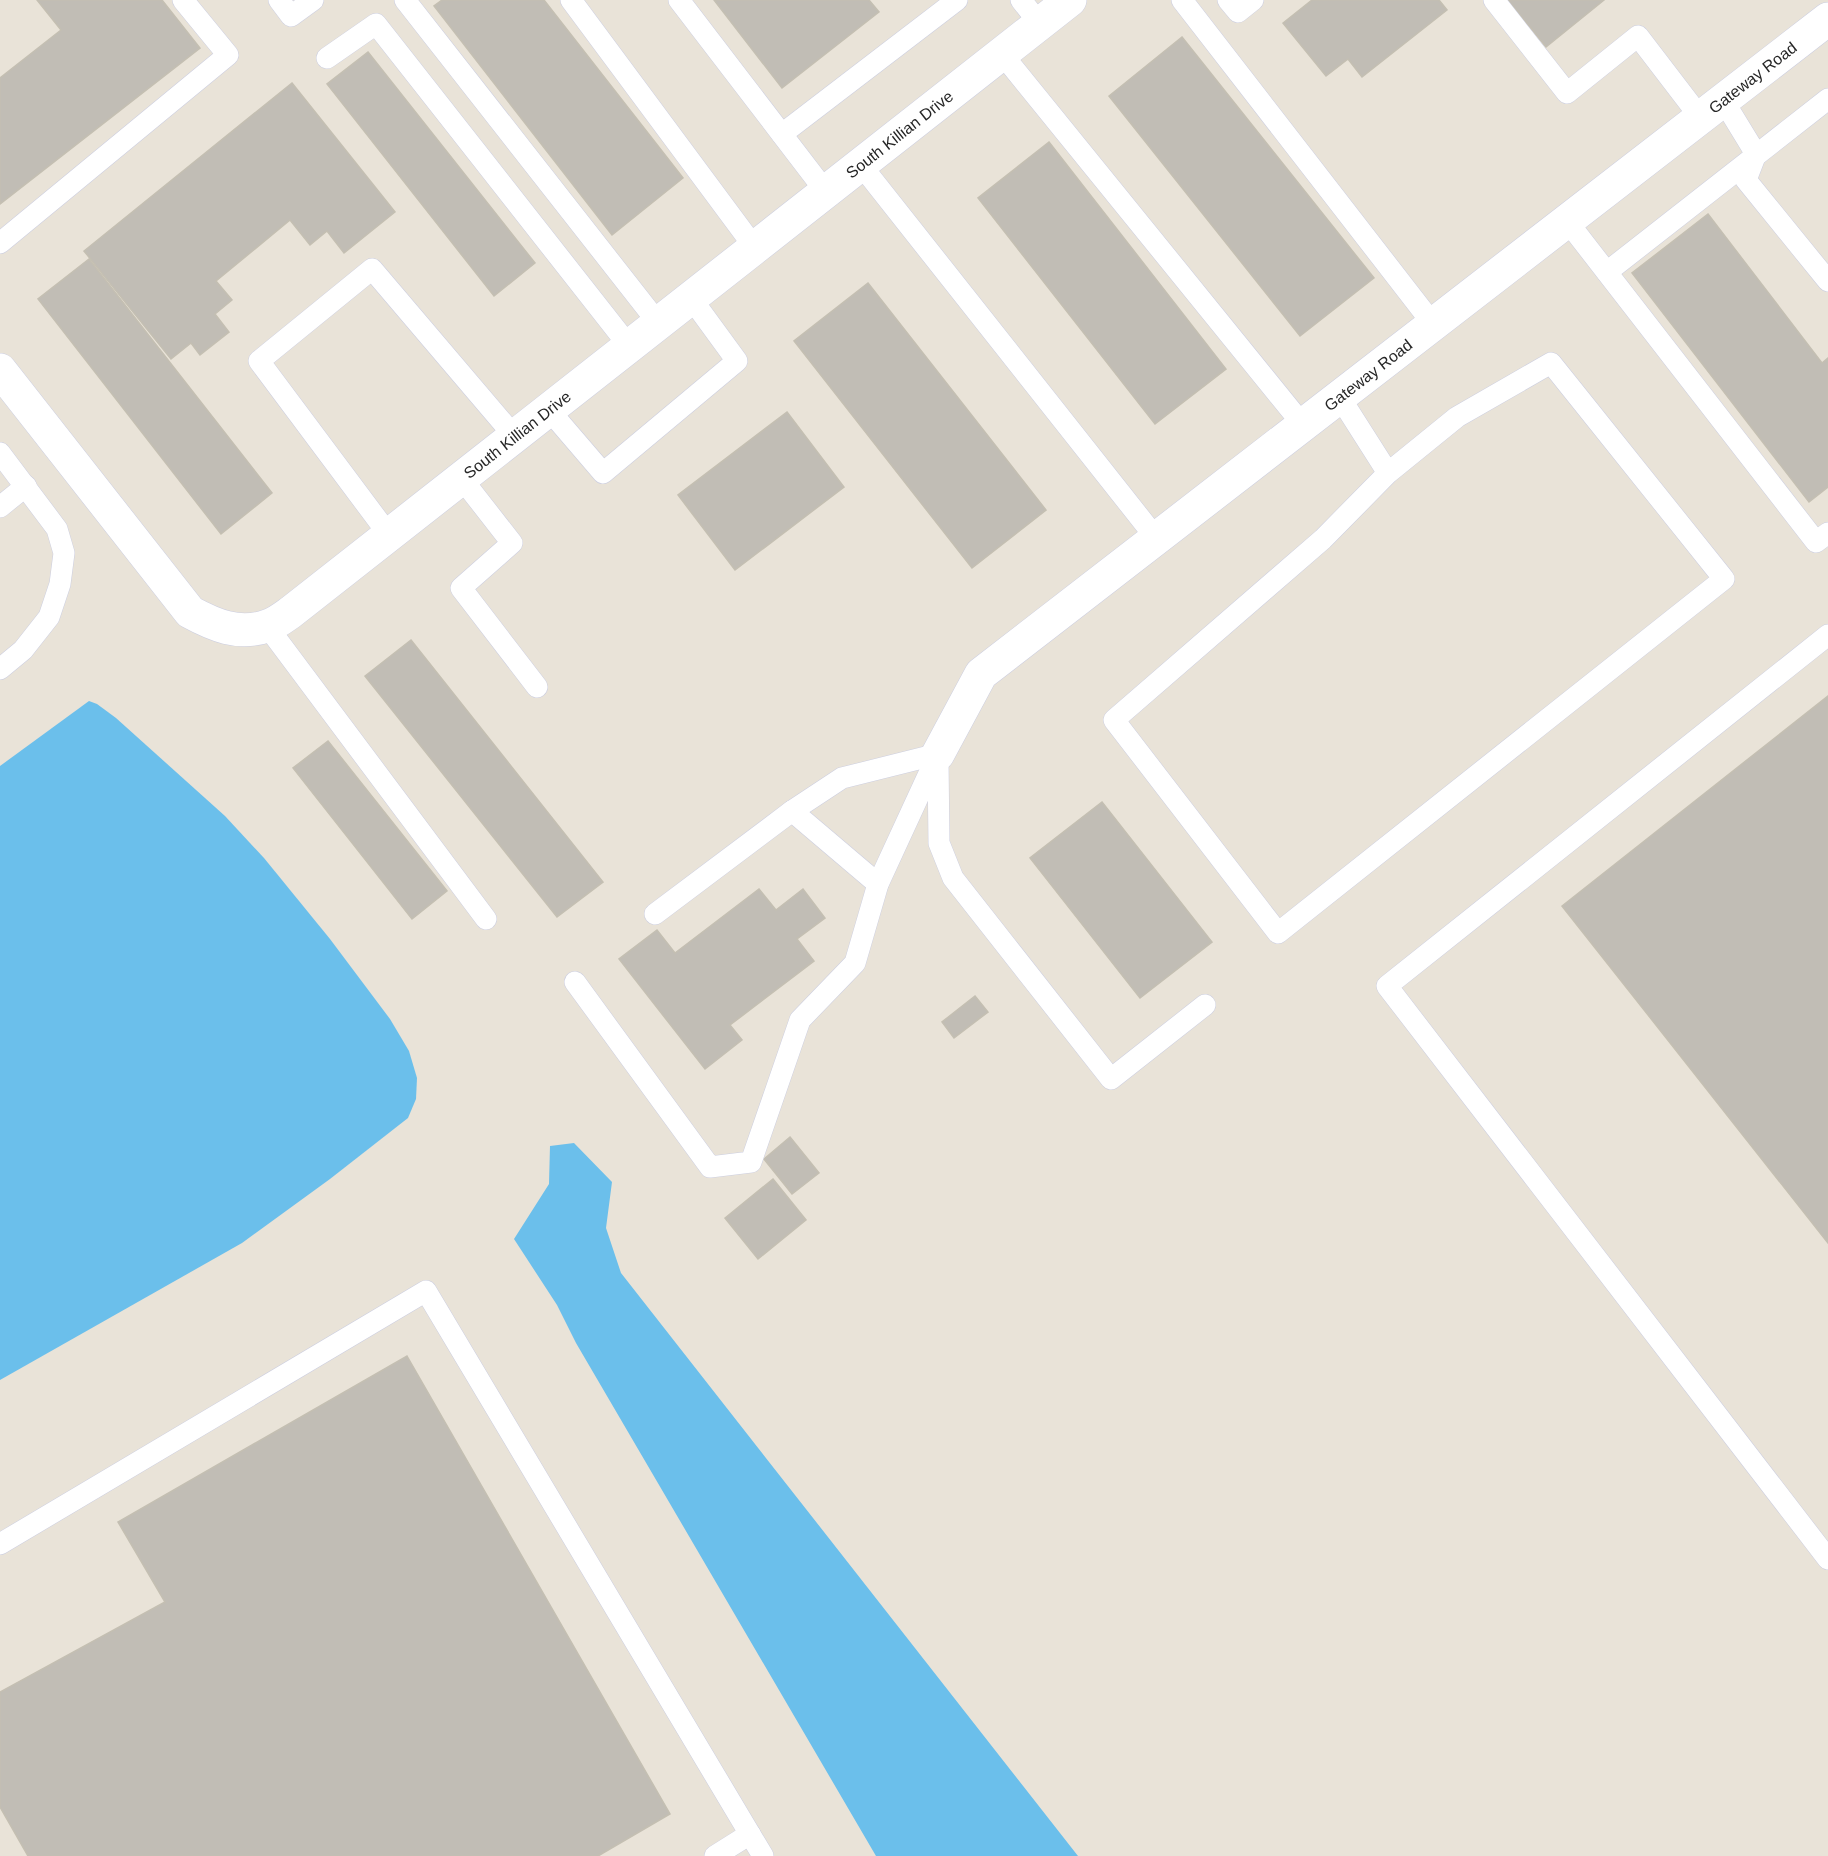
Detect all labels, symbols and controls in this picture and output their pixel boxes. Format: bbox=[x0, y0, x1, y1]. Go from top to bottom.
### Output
street label: Gateway Road bbox=[1705, 38, 1800, 117]
street label: South Killian Drive bbox=[843, 87, 956, 181]
street label: Gateway Road bbox=[1321, 336, 1415, 414]
street label: South Killian Drive bbox=[460, 387, 574, 481]

